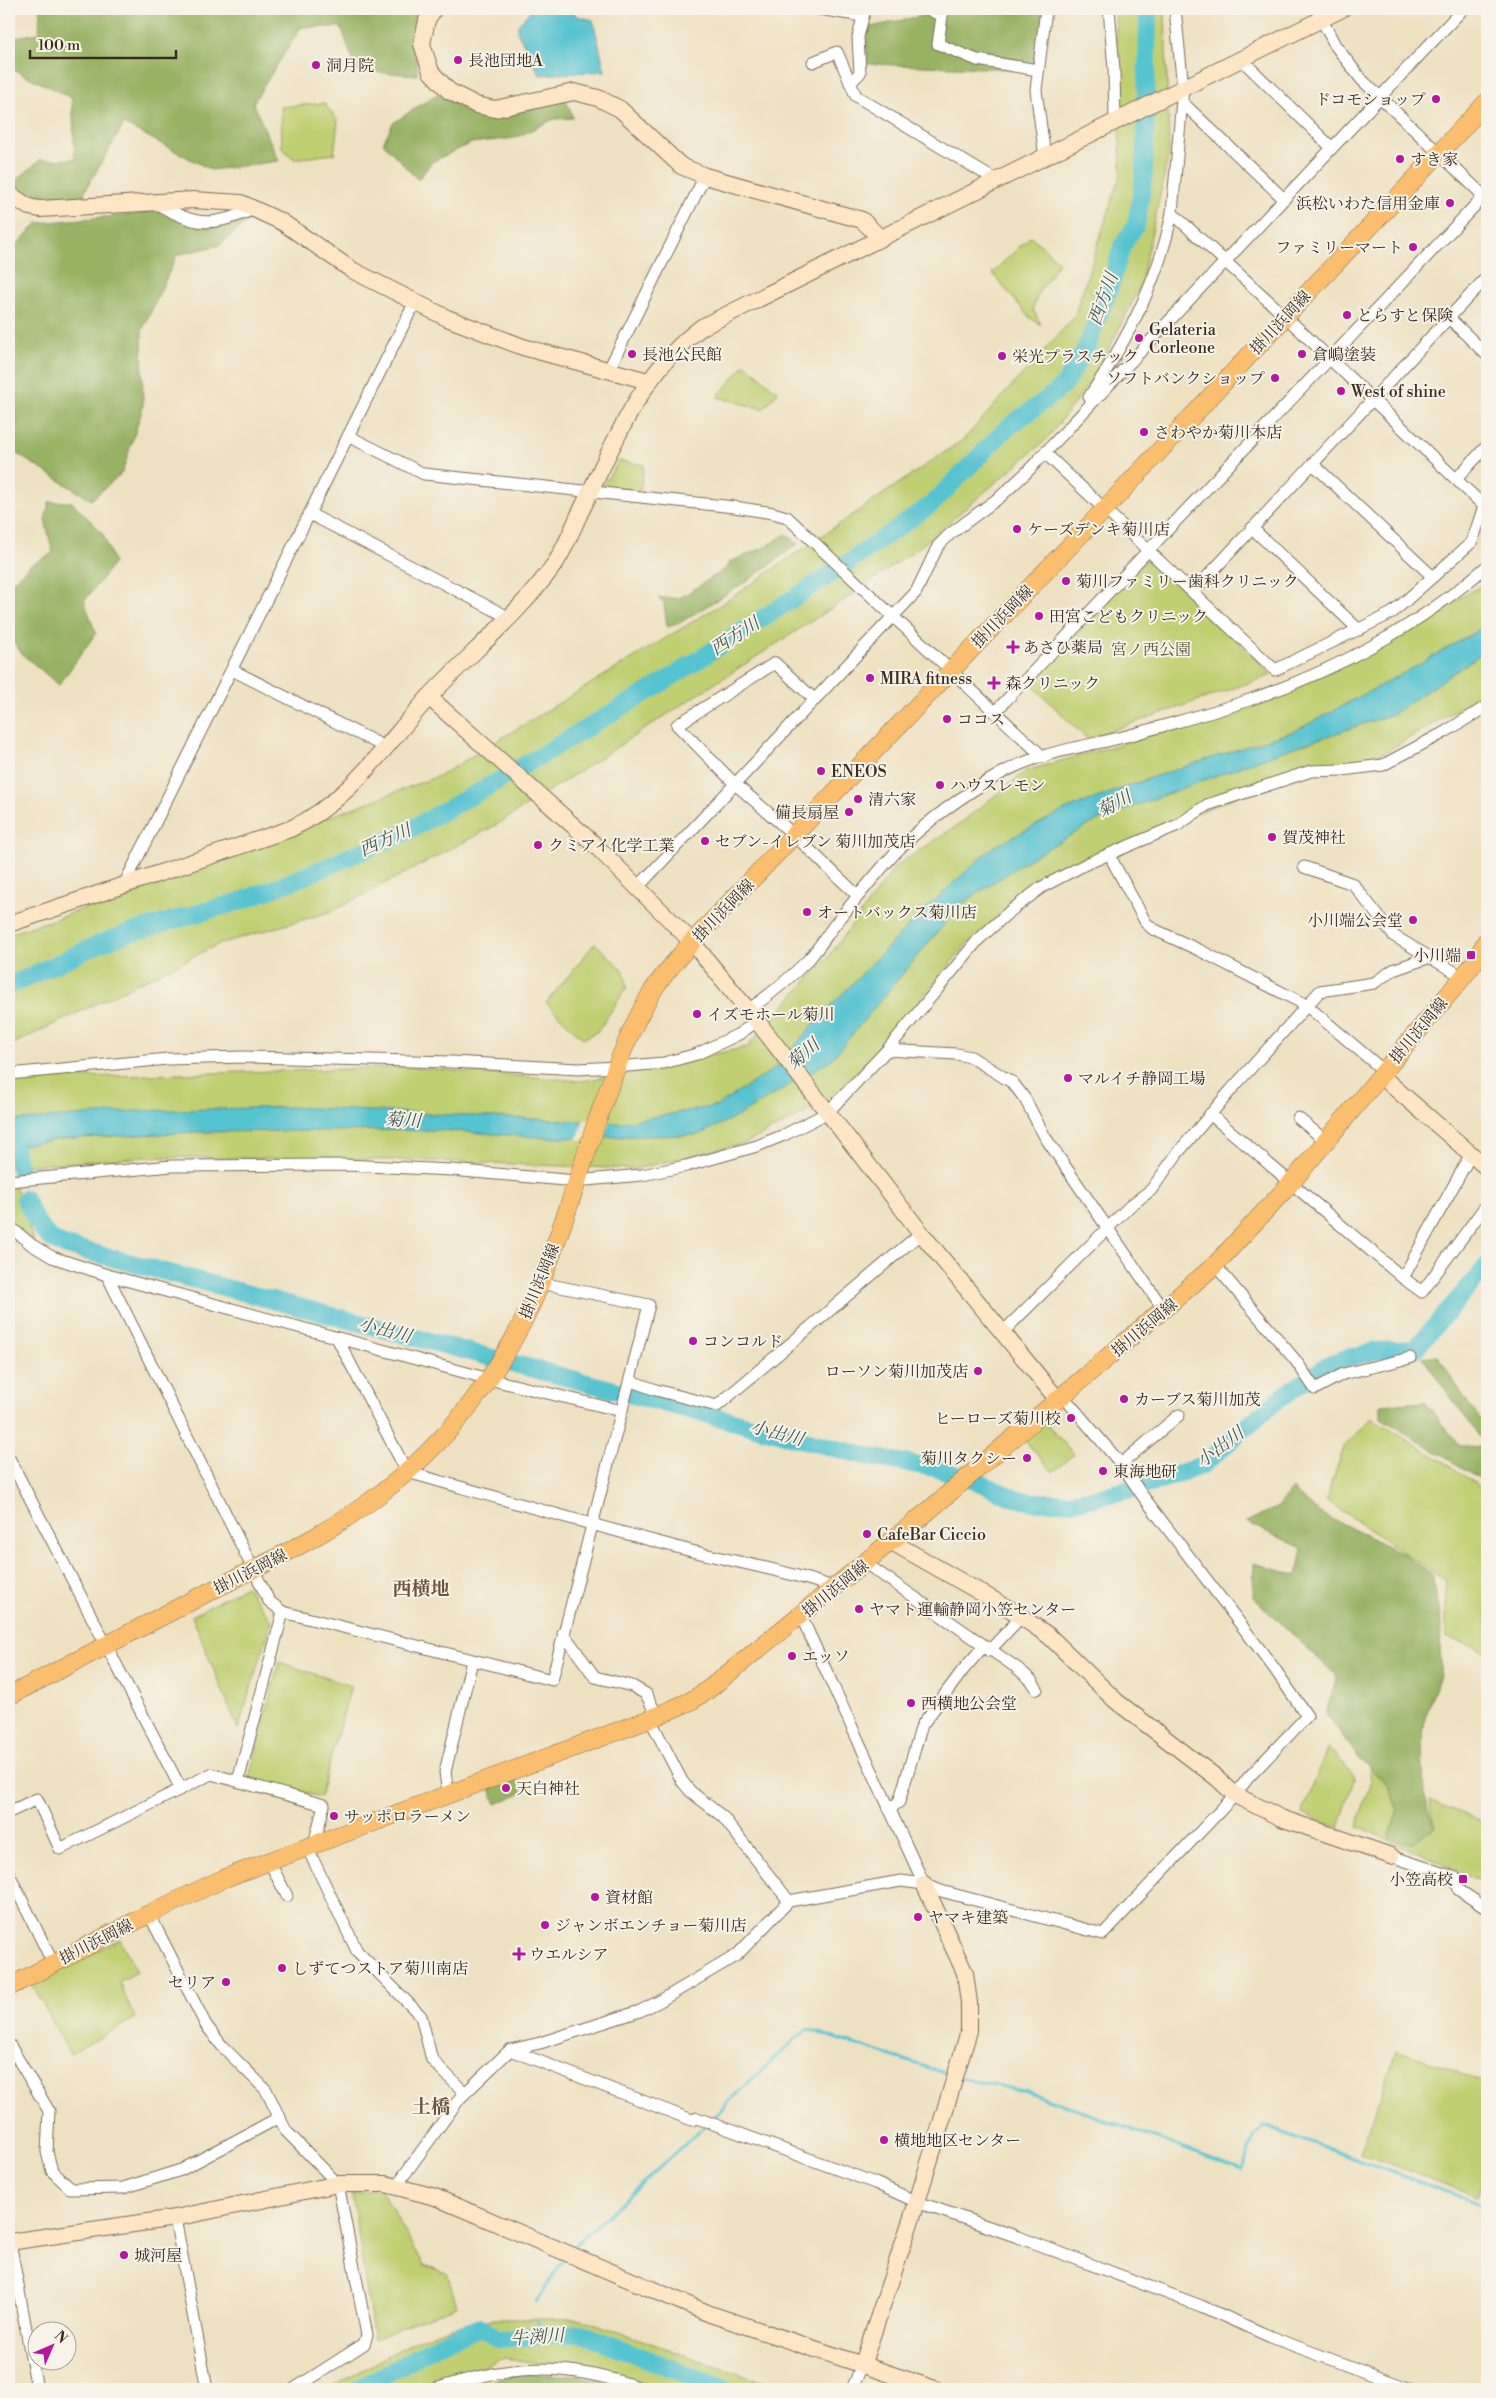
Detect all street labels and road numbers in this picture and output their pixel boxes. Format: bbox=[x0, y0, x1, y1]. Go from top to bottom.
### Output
street label: 掛川浜岡線 bbox=[1246, 287, 1315, 359]
street label: 掛川浜岡線 bbox=[968, 581, 1038, 652]
street label: 掛川浜岡線 bbox=[689, 875, 759, 946]
street label: 掛川浜岡線 bbox=[1385, 994, 1452, 1068]
street label: 掛川浜岡線 bbox=[516, 1241, 564, 1322]
street label: 掛川浜岡線 bbox=[1108, 1294, 1182, 1361]
street label: 掛川浜岡線 bbox=[210, 1545, 291, 1599]
street label: 掛川浜岡線 bbox=[798, 1556, 873, 1622]
street label: 掛川浜岡線 bbox=[56, 1915, 137, 1969]

